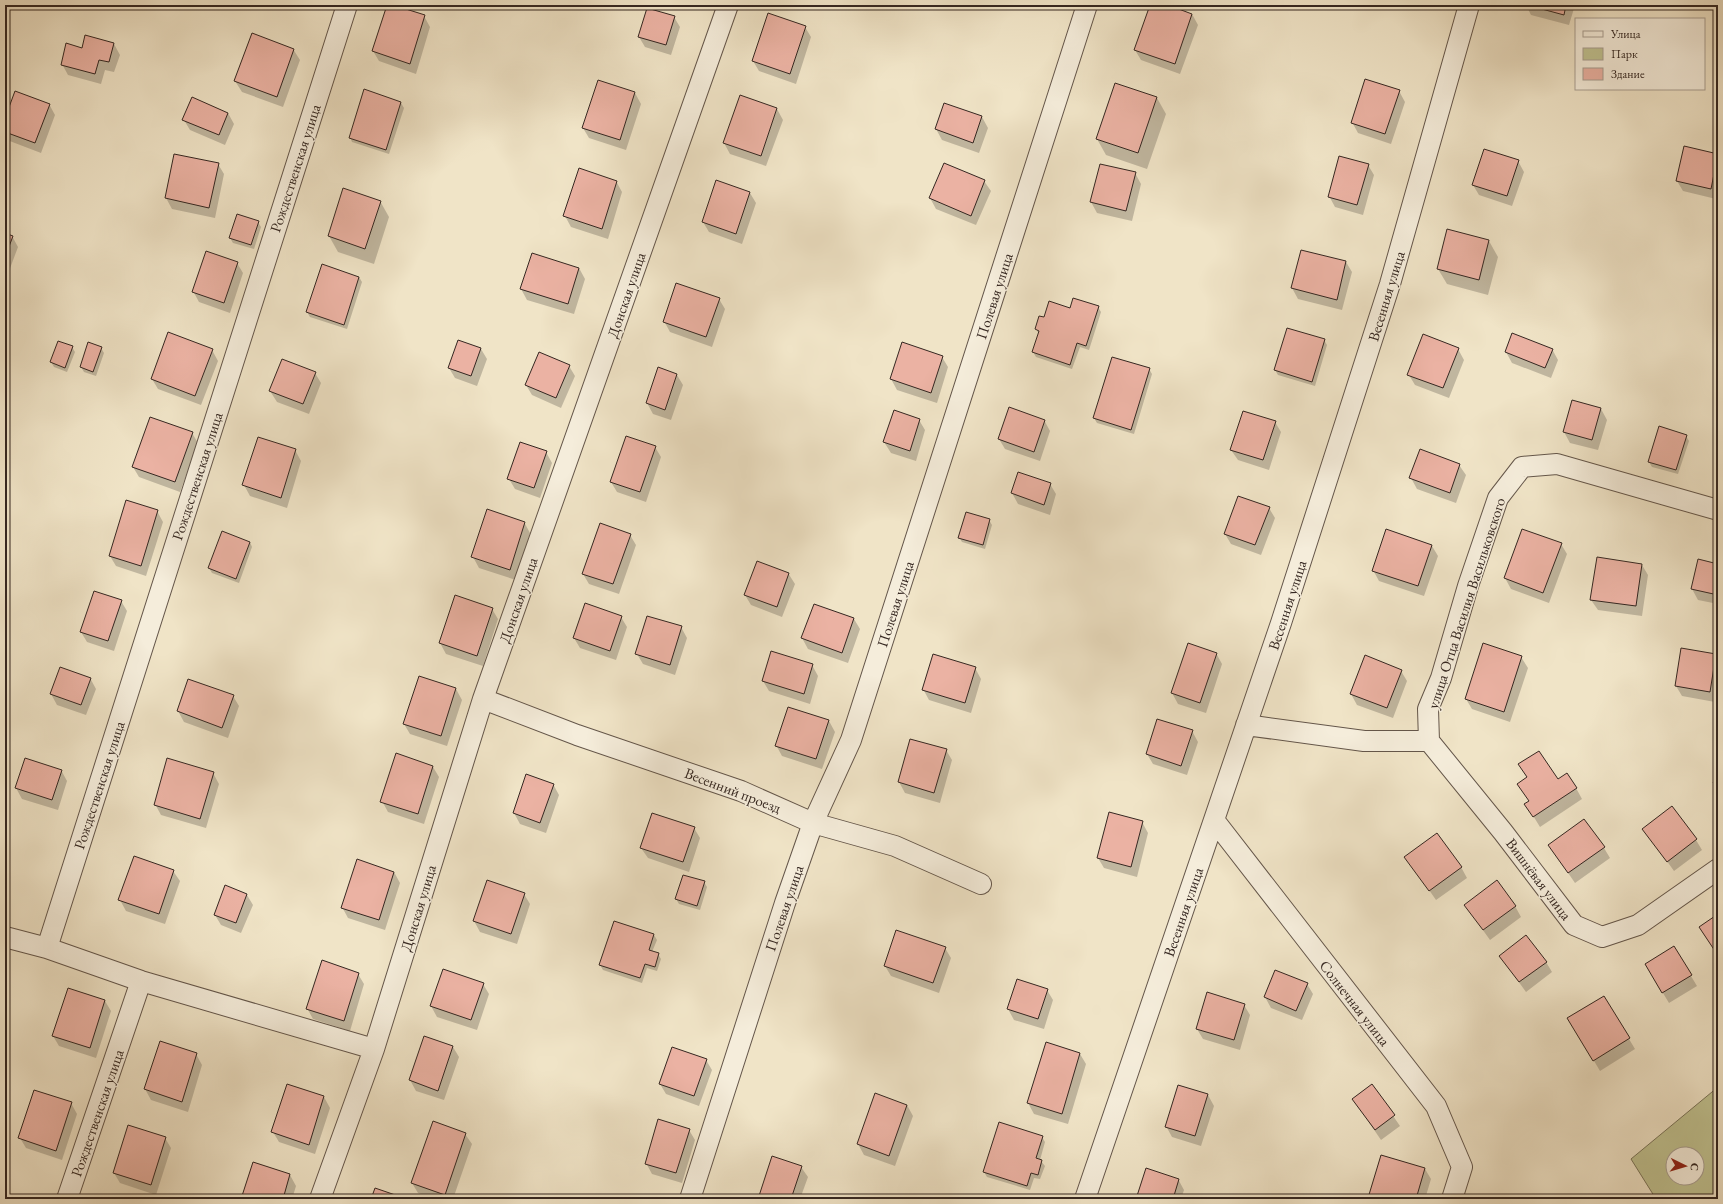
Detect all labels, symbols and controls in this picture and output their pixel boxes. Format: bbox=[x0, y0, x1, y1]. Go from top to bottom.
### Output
legend bbox=[1575, 18, 1705, 90]
text: Улица bbox=[1610, 26, 1641, 42]
text: Парк bbox=[1611, 46, 1638, 62]
text: Здание bbox=[1611, 66, 1645, 82]
street label: Рождественская улица bbox=[265, 102, 325, 234]
street label: Весенняя улица bbox=[1363, 249, 1409, 343]
street label: Донская улица bbox=[602, 250, 650, 340]
street label: Полевая улица bbox=[971, 250, 1017, 342]
street label: Рождественская улица bbox=[167, 410, 227, 542]
street label: улица Отца Василия Васильковского bbox=[1423, 495, 1509, 711]
street label: Донская улица bbox=[494, 555, 542, 645]
street label: Полевая улица bbox=[872, 558, 918, 650]
street label: Весенняя улица bbox=[1264, 558, 1310, 652]
street label: Рождественская улица bbox=[69, 719, 129, 851]
street label: Весенний проезд bbox=[682, 763, 784, 817]
street label: Вишнёвая улица bbox=[1502, 834, 1576, 924]
street label: Донская улица bbox=[396, 862, 440, 954]
street label: Полевая улица bbox=[760, 863, 808, 953]
street label: Весенняя улица bbox=[1159, 865, 1207, 959]
street label: Солнечная улица bbox=[1316, 956, 1394, 1050]
street label: Рождественская улица bbox=[66, 1047, 128, 1179]
north arrow bbox=[1665, 1146, 1705, 1186]
text: С bbox=[1688, 1162, 1702, 1172]

